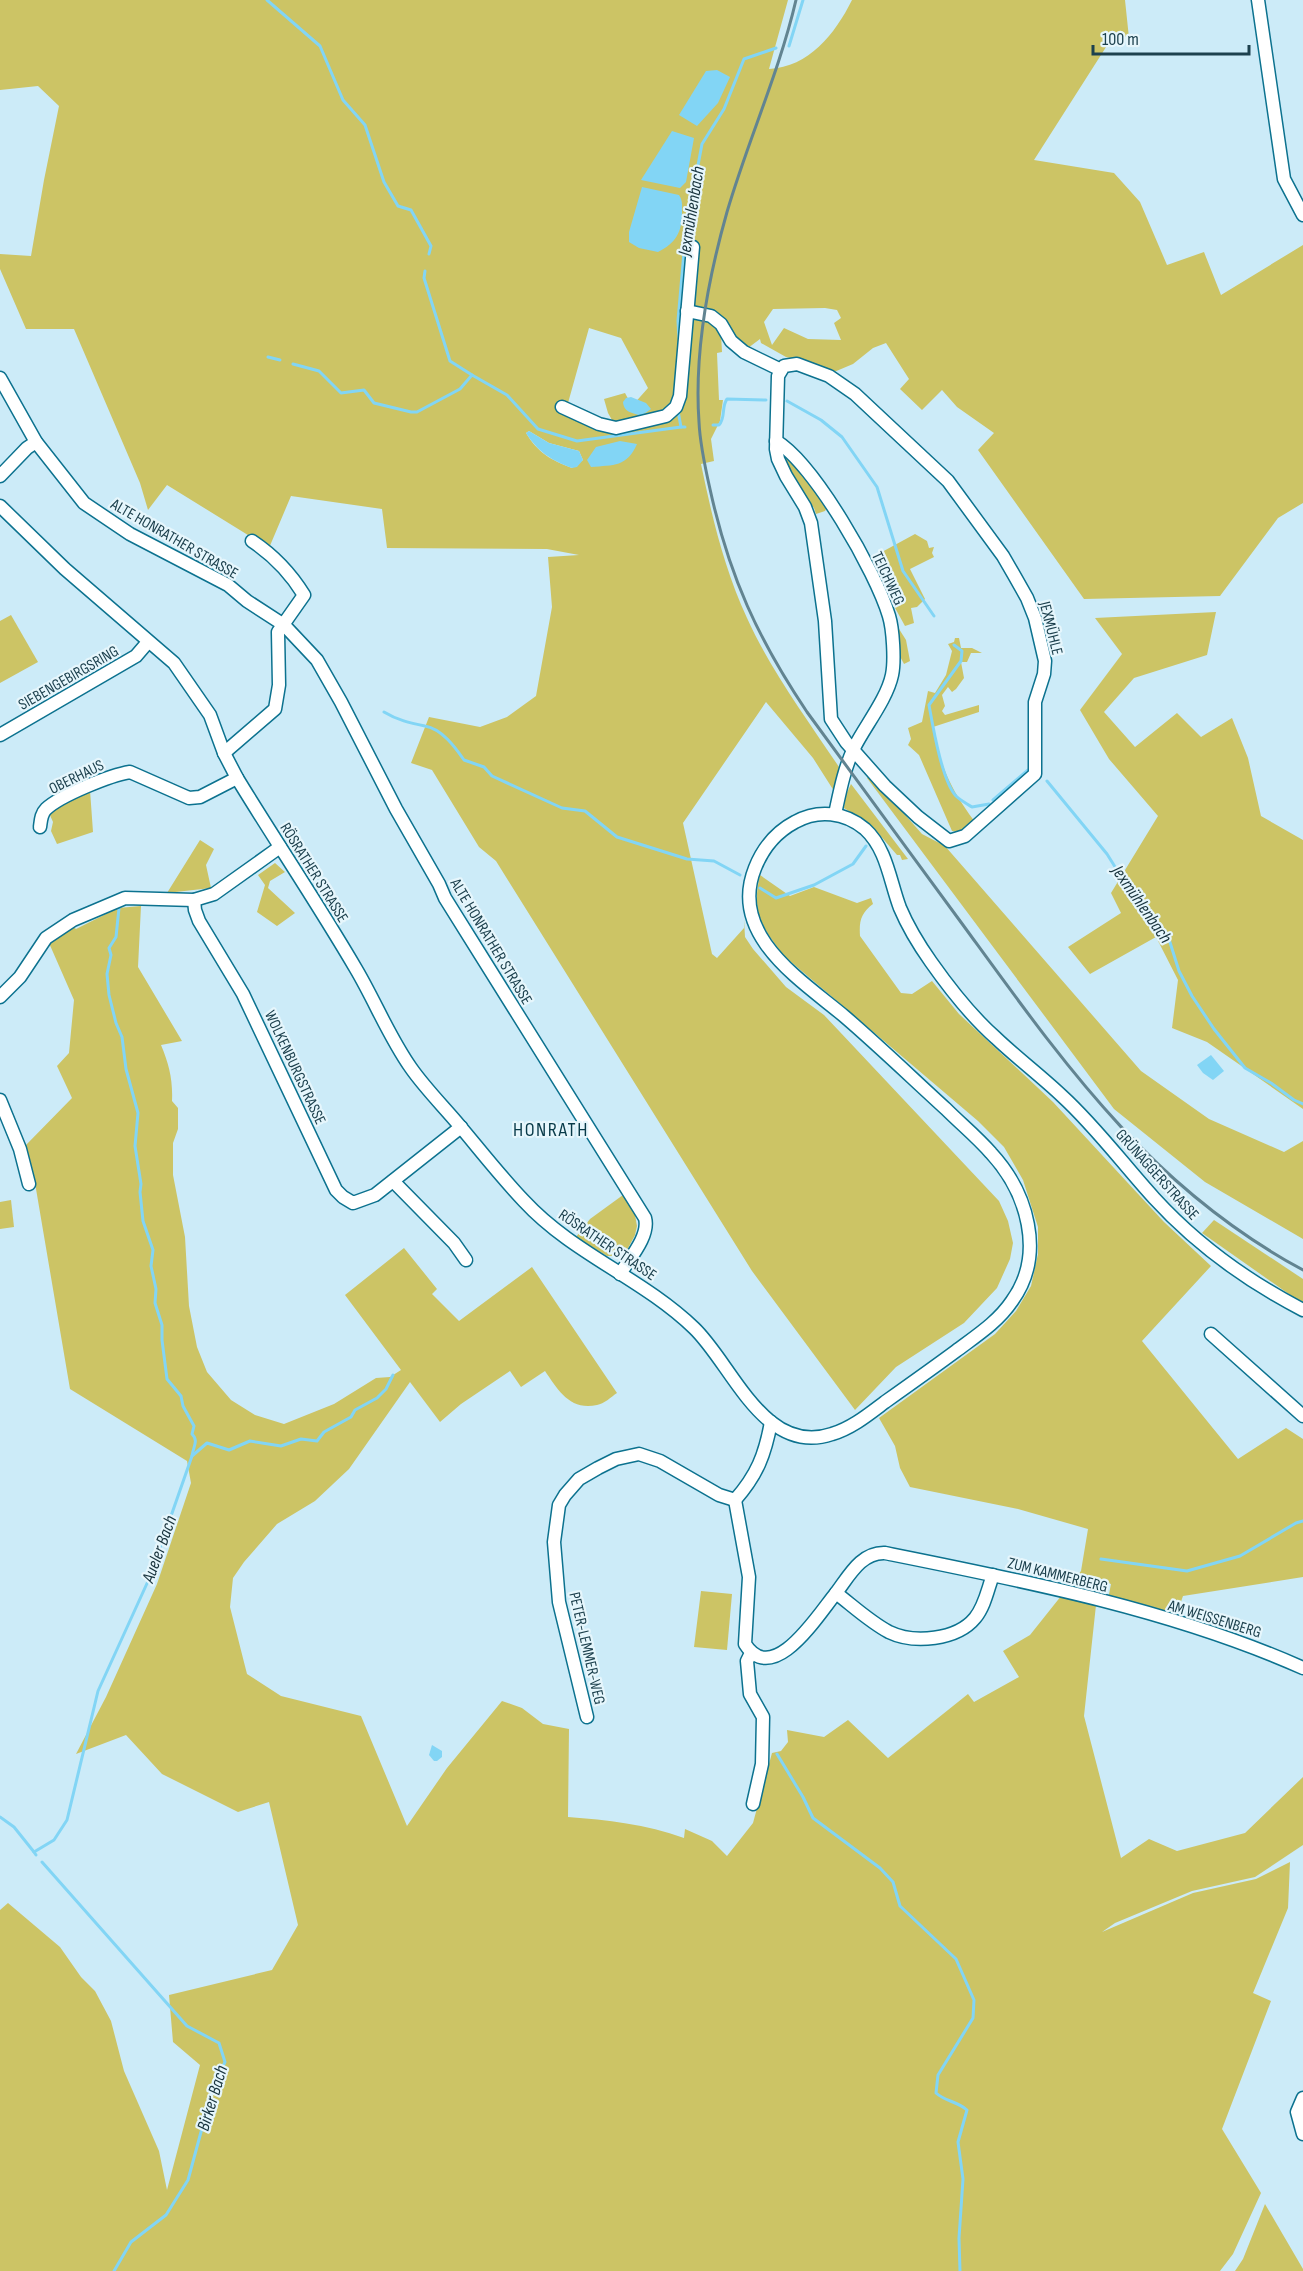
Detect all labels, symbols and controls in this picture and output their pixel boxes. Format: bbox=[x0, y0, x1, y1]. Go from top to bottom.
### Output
scale bar bbox=[1093, 18, 1249, 56]
text: 100 m bbox=[1102, 29, 1139, 50]
water label: Jexmühlenbach bbox=[674, 164, 709, 258]
street label: ALTE HONRATHER STRASSE bbox=[106, 495, 241, 583]
street label: TEICHWEG bbox=[867, 549, 908, 608]
street label: JEXMÜHLE bbox=[1034, 599, 1066, 657]
street label: SIEBENGEBIRGSRING bbox=[15, 642, 122, 715]
street label: OBERHAUS bbox=[46, 756, 107, 799]
street label: RÖSRATHER STRASSE bbox=[275, 819, 352, 926]
water label: Jexmühlenbach bbox=[1106, 860, 1176, 948]
street label: ALTE HONRATHER STRASSE bbox=[445, 875, 536, 1008]
street label: WOLKENBURGSTRASSE bbox=[260, 1008, 329, 1128]
district label: HONRATH bbox=[513, 1118, 589, 1142]
street label: GRÜNAGGERSTRASSE bbox=[1111, 1126, 1203, 1224]
street label: RÖSRATHER STRASSE bbox=[555, 1206, 660, 1285]
water label: Aueler Bach bbox=[137, 1512, 181, 1587]
street label: ZUM KAMMERBERG bbox=[1005, 1554, 1110, 1597]
street label: PETER-LEMMER-WEG bbox=[564, 1590, 609, 1706]
street label: AM WEISSENBERG bbox=[1165, 1596, 1263, 1643]
water label: Birker Bach bbox=[193, 2062, 232, 2133]

